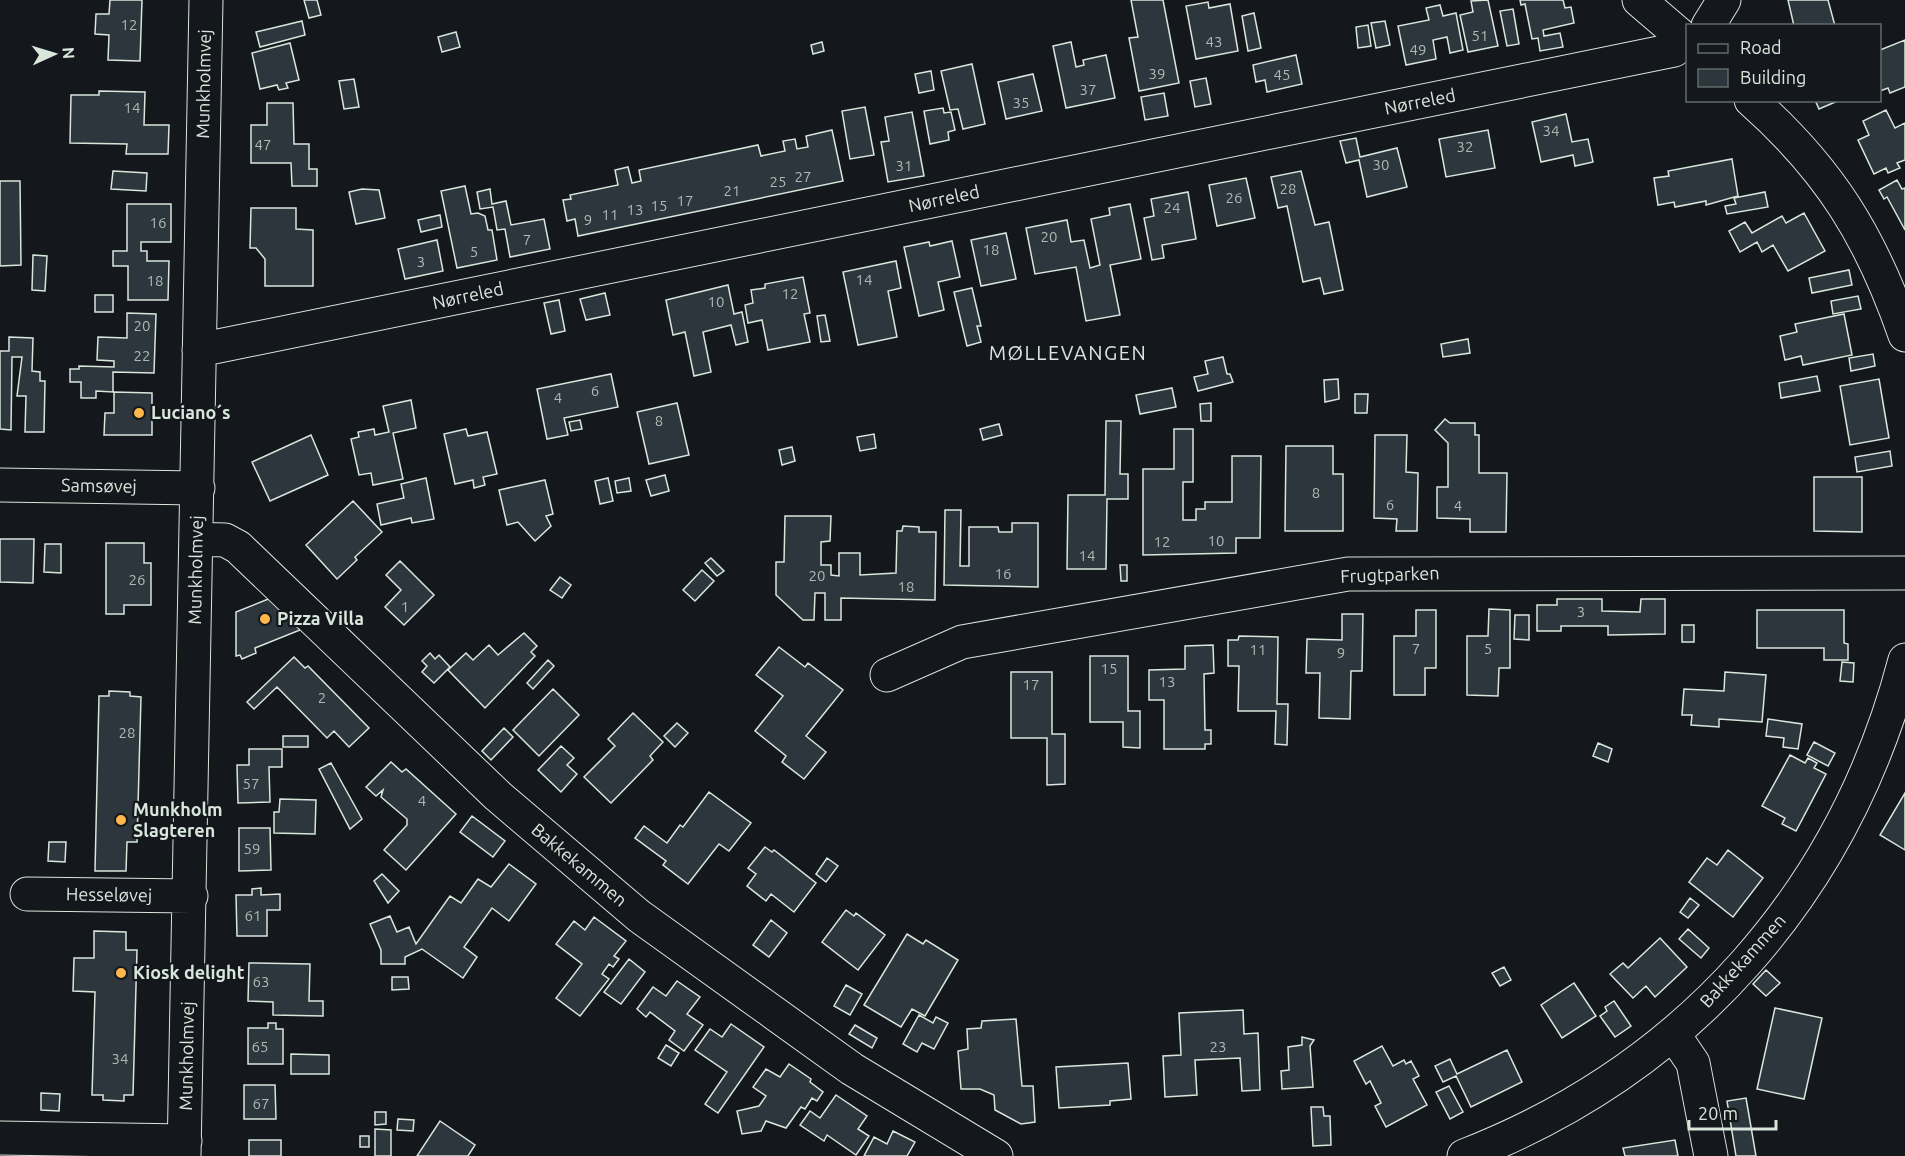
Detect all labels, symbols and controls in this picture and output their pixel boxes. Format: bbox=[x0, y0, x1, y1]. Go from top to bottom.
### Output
house number: 12 bbox=[121, 16, 137, 33]
north arrow bbox=[24, 24, 84, 84]
legend bbox=[1686, 24, 1881, 102]
house number: 51 bbox=[1472, 27, 1488, 44]
street label: Munkholmvej bbox=[192, 29, 214, 139]
house number: 43 bbox=[1206, 33, 1222, 50]
text: Road bbox=[1740, 37, 1782, 57]
house number: 49 bbox=[1410, 41, 1426, 58]
text: N bbox=[60, 46, 78, 60]
house number: 39 bbox=[1149, 65, 1165, 82]
house number: 45 bbox=[1274, 66, 1290, 83]
text: Building bbox=[1740, 67, 1806, 87]
house number: 37 bbox=[1080, 81, 1096, 98]
street label: Nørreled bbox=[1382, 84, 1457, 118]
house number: 35 bbox=[1013, 94, 1029, 111]
house number: 14 bbox=[124, 99, 140, 116]
house number: 34 bbox=[1543, 122, 1559, 139]
house number: 47 bbox=[255, 136, 271, 153]
house number: 32 bbox=[1457, 138, 1473, 155]
house number: 30 bbox=[1373, 156, 1389, 173]
house number: 31 bbox=[896, 157, 912, 174]
house number: 27 bbox=[795, 168, 811, 185]
house number: 25 bbox=[770, 173, 786, 190]
house number: 28 bbox=[1280, 180, 1296, 197]
street label: Nørreled bbox=[906, 181, 981, 215]
house number: 21 bbox=[724, 182, 740, 199]
house number: 26 bbox=[1226, 189, 1242, 206]
house number: 17 bbox=[677, 192, 693, 209]
house number: 15 bbox=[651, 197, 667, 214]
house number: 24 bbox=[1164, 199, 1180, 216]
house number: 13 bbox=[627, 201, 643, 218]
house number: 11 bbox=[602, 206, 618, 223]
house number: 9 bbox=[584, 211, 592, 228]
house number: 16 bbox=[150, 214, 166, 231]
house number: 20 bbox=[1041, 228, 1057, 245]
house number: 7 bbox=[523, 231, 531, 248]
house number: 18 bbox=[983, 241, 999, 258]
house number: 5 bbox=[470, 243, 478, 260]
house number: 3 bbox=[417, 253, 425, 270]
house number: 14 bbox=[856, 271, 872, 288]
house number: 18 bbox=[147, 272, 163, 289]
street label: Nørreled bbox=[430, 278, 505, 312]
house number: 12 bbox=[782, 285, 798, 302]
house number: 10 bbox=[708, 293, 724, 310]
house number: 20 bbox=[134, 317, 150, 334]
district label: MØLLEVANGEN bbox=[989, 341, 1147, 364]
house number: 22 bbox=[134, 347, 150, 364]
house number: 6 bbox=[591, 382, 599, 399]
house number: 4 bbox=[554, 389, 562, 406]
place label: Luciano´s bbox=[151, 402, 230, 422]
marker: Luciano´s bbox=[132, 406, 146, 420]
house number: 8 bbox=[655, 412, 663, 429]
street label: Samsøvej bbox=[61, 474, 137, 496]
house number: 8 bbox=[1312, 484, 1320, 501]
house number: 6 bbox=[1386, 496, 1394, 513]
house number: 4 bbox=[1454, 497, 1462, 514]
street label: Munkholmvej bbox=[184, 515, 206, 625]
house number: 10 bbox=[1208, 532, 1224, 549]
house number: 12 bbox=[1154, 533, 1170, 550]
house number: 14 bbox=[1079, 547, 1095, 564]
street label: Frugtparken bbox=[1340, 562, 1440, 586]
house number: 16 bbox=[995, 565, 1011, 582]
house number: 20 bbox=[809, 567, 825, 584]
house number: 26 bbox=[129, 571, 145, 588]
house number: 18 bbox=[898, 578, 914, 595]
house number: 1 bbox=[401, 598, 409, 615]
house number: 3 bbox=[1577, 603, 1585, 620]
place label: Pizza Villa bbox=[277, 608, 364, 628]
marker: Pizza Villa bbox=[258, 612, 272, 626]
house number: 7 bbox=[1412, 640, 1420, 657]
house number: 5 bbox=[1484, 640, 1492, 657]
house number: 11 bbox=[1250, 641, 1266, 658]
house number: 9 bbox=[1337, 644, 1345, 661]
house number: 15 bbox=[1101, 660, 1117, 677]
house number: 13 bbox=[1159, 673, 1175, 690]
house number: 17 bbox=[1023, 676, 1039, 693]
house number: 2 bbox=[318, 689, 326, 706]
house number: 28 bbox=[119, 724, 135, 741]
house number: 57 bbox=[243, 775, 259, 792]
house number: 4 bbox=[418, 792, 426, 809]
place label: Munkholm Slagteren bbox=[133, 799, 223, 840]
marker: Munkholm Slagteren bbox=[114, 813, 128, 827]
street label: Bakkekammen bbox=[528, 819, 631, 910]
house number: 59 bbox=[244, 840, 260, 857]
street label: Hesseløvej bbox=[66, 883, 152, 905]
house number: 61 bbox=[245, 907, 261, 924]
street label: Bakkekammen bbox=[1695, 910, 1789, 1011]
place label: Kiosk delight bbox=[133, 962, 245, 982]
marker: Kiosk delight bbox=[114, 966, 128, 980]
house number: 63 bbox=[253, 973, 269, 990]
street label: Munkholmvej bbox=[175, 1001, 197, 1111]
house number: 65 bbox=[252, 1038, 268, 1055]
house number: 23 bbox=[1210, 1038, 1226, 1055]
house number: 34 bbox=[112, 1050, 128, 1067]
scale bar bbox=[1689, 1093, 1776, 1131]
house number: 67 bbox=[253, 1095, 269, 1112]
text: 20 m bbox=[1698, 1103, 1738, 1123]

